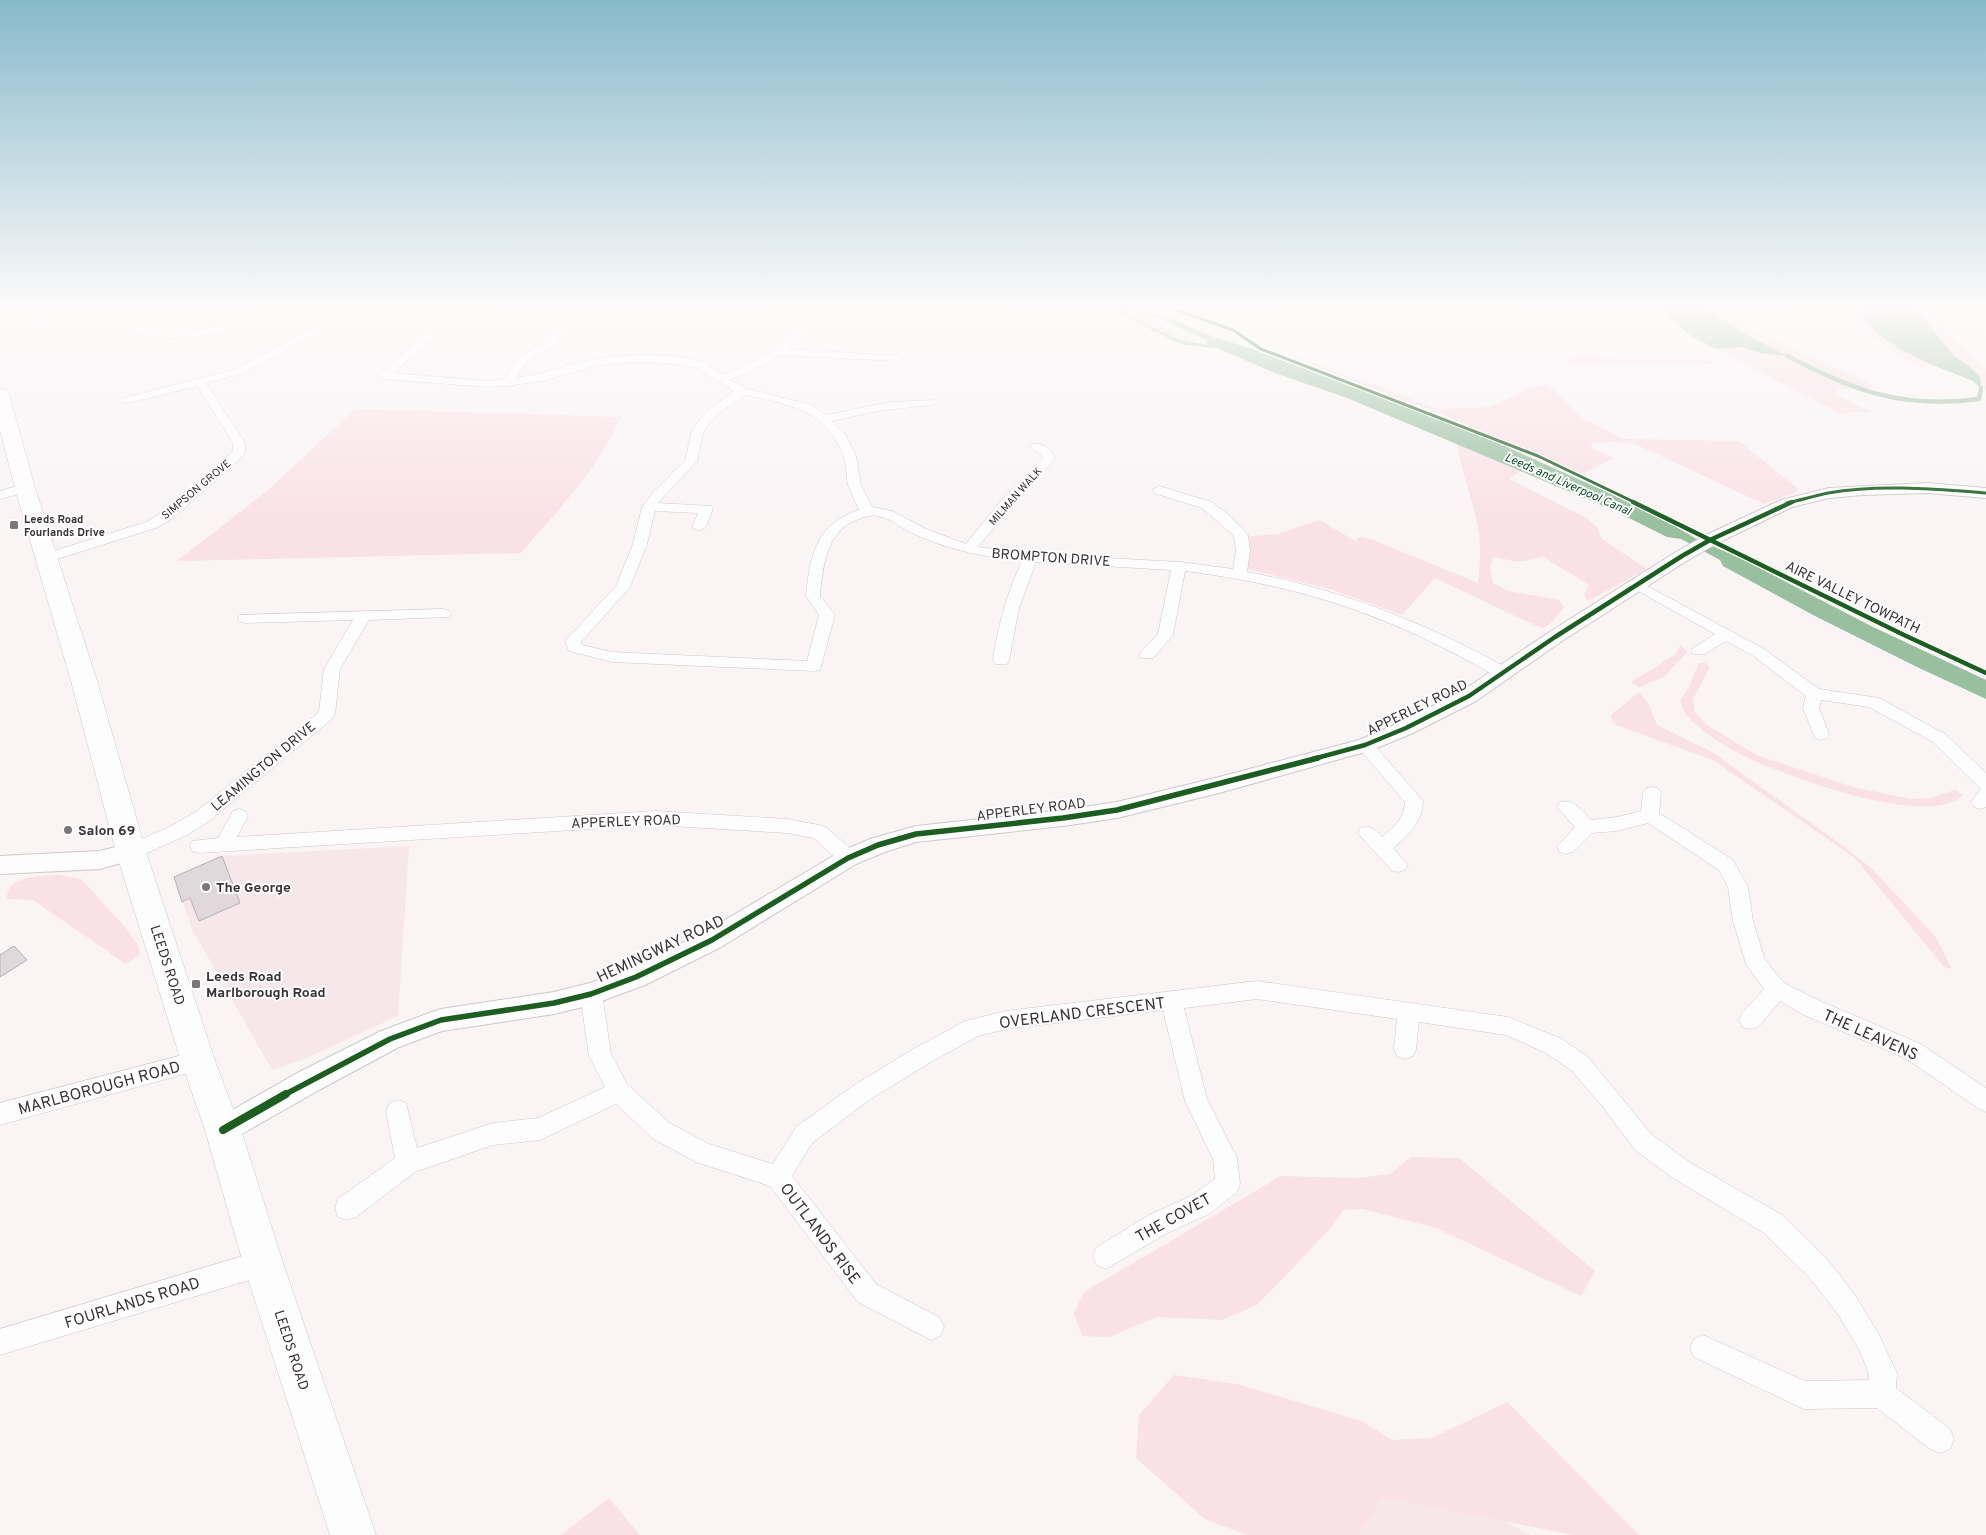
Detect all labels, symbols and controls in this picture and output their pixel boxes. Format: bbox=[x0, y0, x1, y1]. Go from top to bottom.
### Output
water label: Leeds and Liverpool Canal bbox=[1502, 450, 1634, 520]
street label: SIMPSON GROVE bbox=[159, 457, 234, 523]
street label: MILMAN WALK bbox=[986, 465, 1046, 529]
place label: Leeds Road Fourlands Drive bbox=[24, 513, 105, 540]
marker: Leeds Road Fourlands Drive bbox=[8, 519, 20, 531]
street label: BROMPTON DRIVE bbox=[991, 546, 1111, 571]
street label: AIRE VALLEY TOWPATH bbox=[1782, 558, 1922, 638]
street label: APPERLEY ROAD bbox=[1365, 677, 1471, 740]
street label: LEAMINGTON DRIVE bbox=[208, 719, 320, 816]
street label: APPERLEY ROAD bbox=[976, 795, 1087, 826]
street label: APPERLEY ROAD bbox=[571, 812, 681, 833]
place label: Salon 69 bbox=[78, 823, 135, 840]
marker: Salon 69 bbox=[62, 824, 74, 836]
place label: The George bbox=[216, 880, 291, 897]
marker: The George bbox=[200, 881, 212, 893]
street label: HEMINGWAY ROAD bbox=[594, 911, 728, 988]
street label: LEEDS ROAD bbox=[146, 923, 188, 1008]
place label: Leeds Road Marlborough Road bbox=[206, 969, 326, 1002]
marker: Leeds Road Marlborough Road bbox=[190, 978, 202, 990]
street label: OVERLAND CRESCENT bbox=[998, 994, 1166, 1034]
street label: THE LEAVENS bbox=[1819, 1006, 1921, 1066]
street label: MARLBOROUGH ROAD bbox=[16, 1058, 183, 1120]
street label: OUTLANDS RISE bbox=[775, 1180, 864, 1289]
street label: THE COVET bbox=[1133, 1190, 1215, 1248]
street label: FOURLANDS ROAD bbox=[62, 1274, 203, 1334]
street label: LEEDS ROAD bbox=[270, 1308, 312, 1393]

